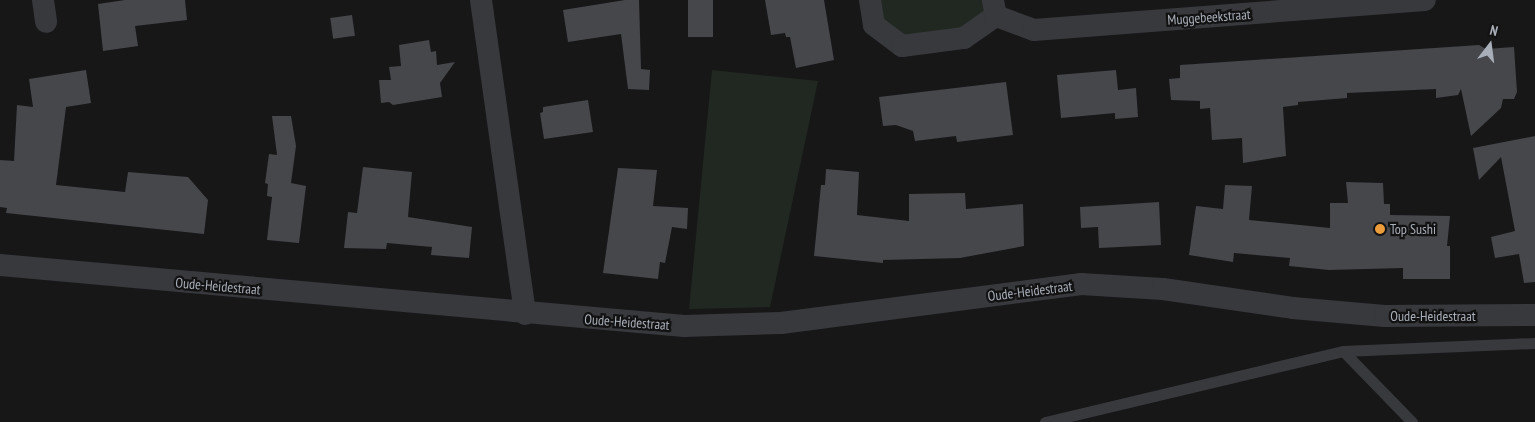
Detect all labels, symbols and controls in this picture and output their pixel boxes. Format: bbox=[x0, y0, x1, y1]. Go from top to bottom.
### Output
street label: Muggebeekstraat bbox=[1167, 6, 1251, 28]
north arrow bbox=[1465, 20, 1515, 70]
text: N bbox=[1488, 21, 1500, 40]
place label: Top Sushi bbox=[1390, 221, 1436, 237]
marker: Top Sushi bbox=[1374, 223, 1386, 235]
street label: Oude-Heidestraat bbox=[175, 274, 261, 298]
street label: Oude-Heidestraat bbox=[987, 277, 1073, 305]
street label: Oude-Heidestraat bbox=[1390, 308, 1476, 324]
street label: Oude-Heidestraat bbox=[584, 311, 670, 333]

